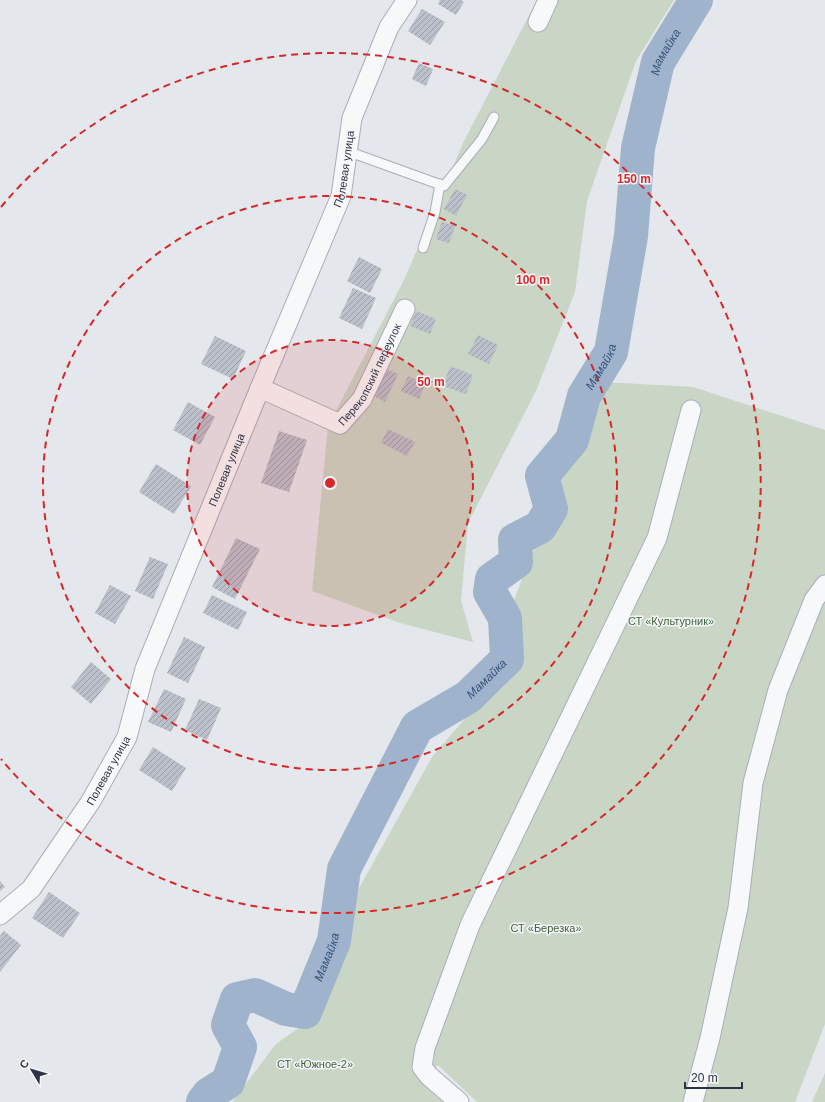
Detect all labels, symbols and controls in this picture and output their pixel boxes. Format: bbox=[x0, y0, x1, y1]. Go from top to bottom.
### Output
water label: Мамайка bbox=[648, 26, 684, 77]
street label: Полевая улица bbox=[331, 129, 356, 209]
text: 150 m bbox=[617, 172, 651, 186]
text: 100 m bbox=[516, 273, 550, 287]
street label: Перекопский переулок bbox=[336, 321, 403, 428]
water label: Мамайка bbox=[583, 343, 619, 392]
text: 50 m bbox=[417, 375, 445, 389]
street label: Полевая улица bbox=[206, 431, 247, 508]
centre of rings bbox=[323, 476, 337, 490]
park label: СТ «Культурник» bbox=[628, 615, 714, 627]
water label: Мамайка bbox=[464, 656, 510, 702]
street label: Полевая улица bbox=[84, 733, 133, 807]
park label: СТ «Березка» bbox=[510, 922, 582, 934]
water label: Мамайка bbox=[311, 932, 342, 983]
north arrow bbox=[12, 1050, 52, 1090]
text: С bbox=[17, 1057, 31, 1071]
park label: СТ «Южное-2» bbox=[277, 1058, 353, 1070]
scale bar bbox=[685, 1064, 742, 1090]
text: 20 m bbox=[691, 1071, 718, 1085]

